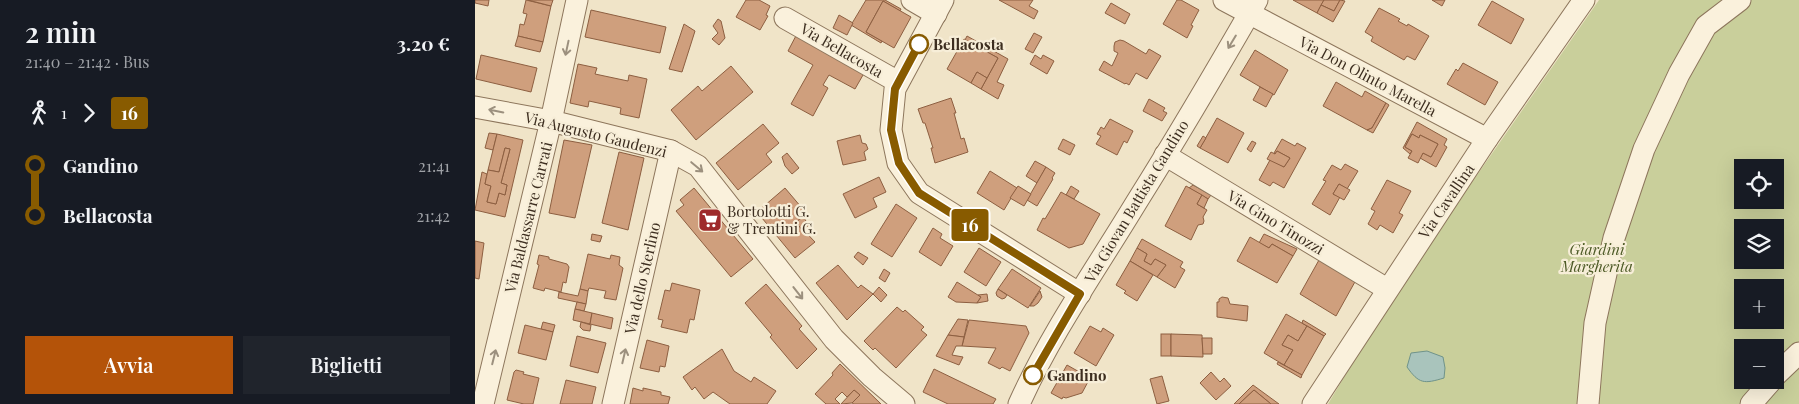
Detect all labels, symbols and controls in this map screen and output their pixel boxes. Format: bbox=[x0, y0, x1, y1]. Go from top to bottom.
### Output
text: 2 min bbox=[25, 13, 97, 50]
street label: Via Bellacosta bbox=[796, 18, 887, 82]
text: 3.20 € bbox=[397, 30, 450, 56]
street label: Via Don Olinto Marella bbox=[1295, 31, 1441, 121]
marker: Bellacosta bbox=[909, 34, 929, 54]
place label: Bellacosta bbox=[933, 34, 1004, 54]
one-way arrow bbox=[1226, 35, 1236, 49]
one-way arrow bbox=[562, 39, 571, 55]
text: 21:40 – 21:42 · Bus bbox=[25, 51, 149, 72]
icon: walk bbox=[25, 99, 53, 127]
icon: forward bbox=[75, 99, 103, 127]
text: 16 bbox=[121, 101, 138, 125]
text: 1 bbox=[61, 102, 67, 123]
one-way arrow bbox=[488, 106, 504, 115]
street label: Via Augusto Gaudenzi bbox=[522, 106, 670, 161]
street label: Via Giovan Battista Gandino bbox=[1079, 116, 1193, 287]
street label: Via Baldassarre Carrati bbox=[499, 139, 557, 296]
text: Gandino bbox=[63, 152, 138, 178]
text: 21:41 bbox=[418, 155, 450, 176]
street label: Via Cavallina bbox=[1413, 159, 1479, 243]
map controls bbox=[1734, 159, 1784, 389]
button: locate bbox=[1734, 159, 1784, 209]
one-way arrow bbox=[690, 161, 703, 172]
street label: Via Gino Tinozzi bbox=[1223, 185, 1329, 259]
place label: Bortolotti G. & Trentini G. bbox=[727, 201, 816, 238]
text: Bellacosta bbox=[63, 202, 153, 228]
text: 21:42 bbox=[417, 205, 450, 226]
supermarket icon: Bortolotti G. & Trentini G. bbox=[697, 207, 723, 233]
line badge: 16 bbox=[947, 209, 993, 241]
text: 16 bbox=[962, 213, 979, 237]
button: layers bbox=[1734, 219, 1784, 269]
street label: Via dello Sterlino bbox=[619, 220, 665, 337]
park label: Giardini Margherita bbox=[1560, 239, 1633, 276]
button: + bbox=[1734, 279, 1784, 329]
one-way arrow bbox=[793, 286, 803, 300]
button: Avvia bbox=[25, 336, 233, 394]
button: Biglietti bbox=[243, 336, 450, 394]
button: − bbox=[1734, 339, 1784, 389]
one-way arrow bbox=[490, 349, 500, 365]
one-way arrow bbox=[620, 349, 629, 365]
marker: Gandino bbox=[1023, 365, 1043, 385]
place label: Gandino bbox=[1047, 365, 1106, 385]

